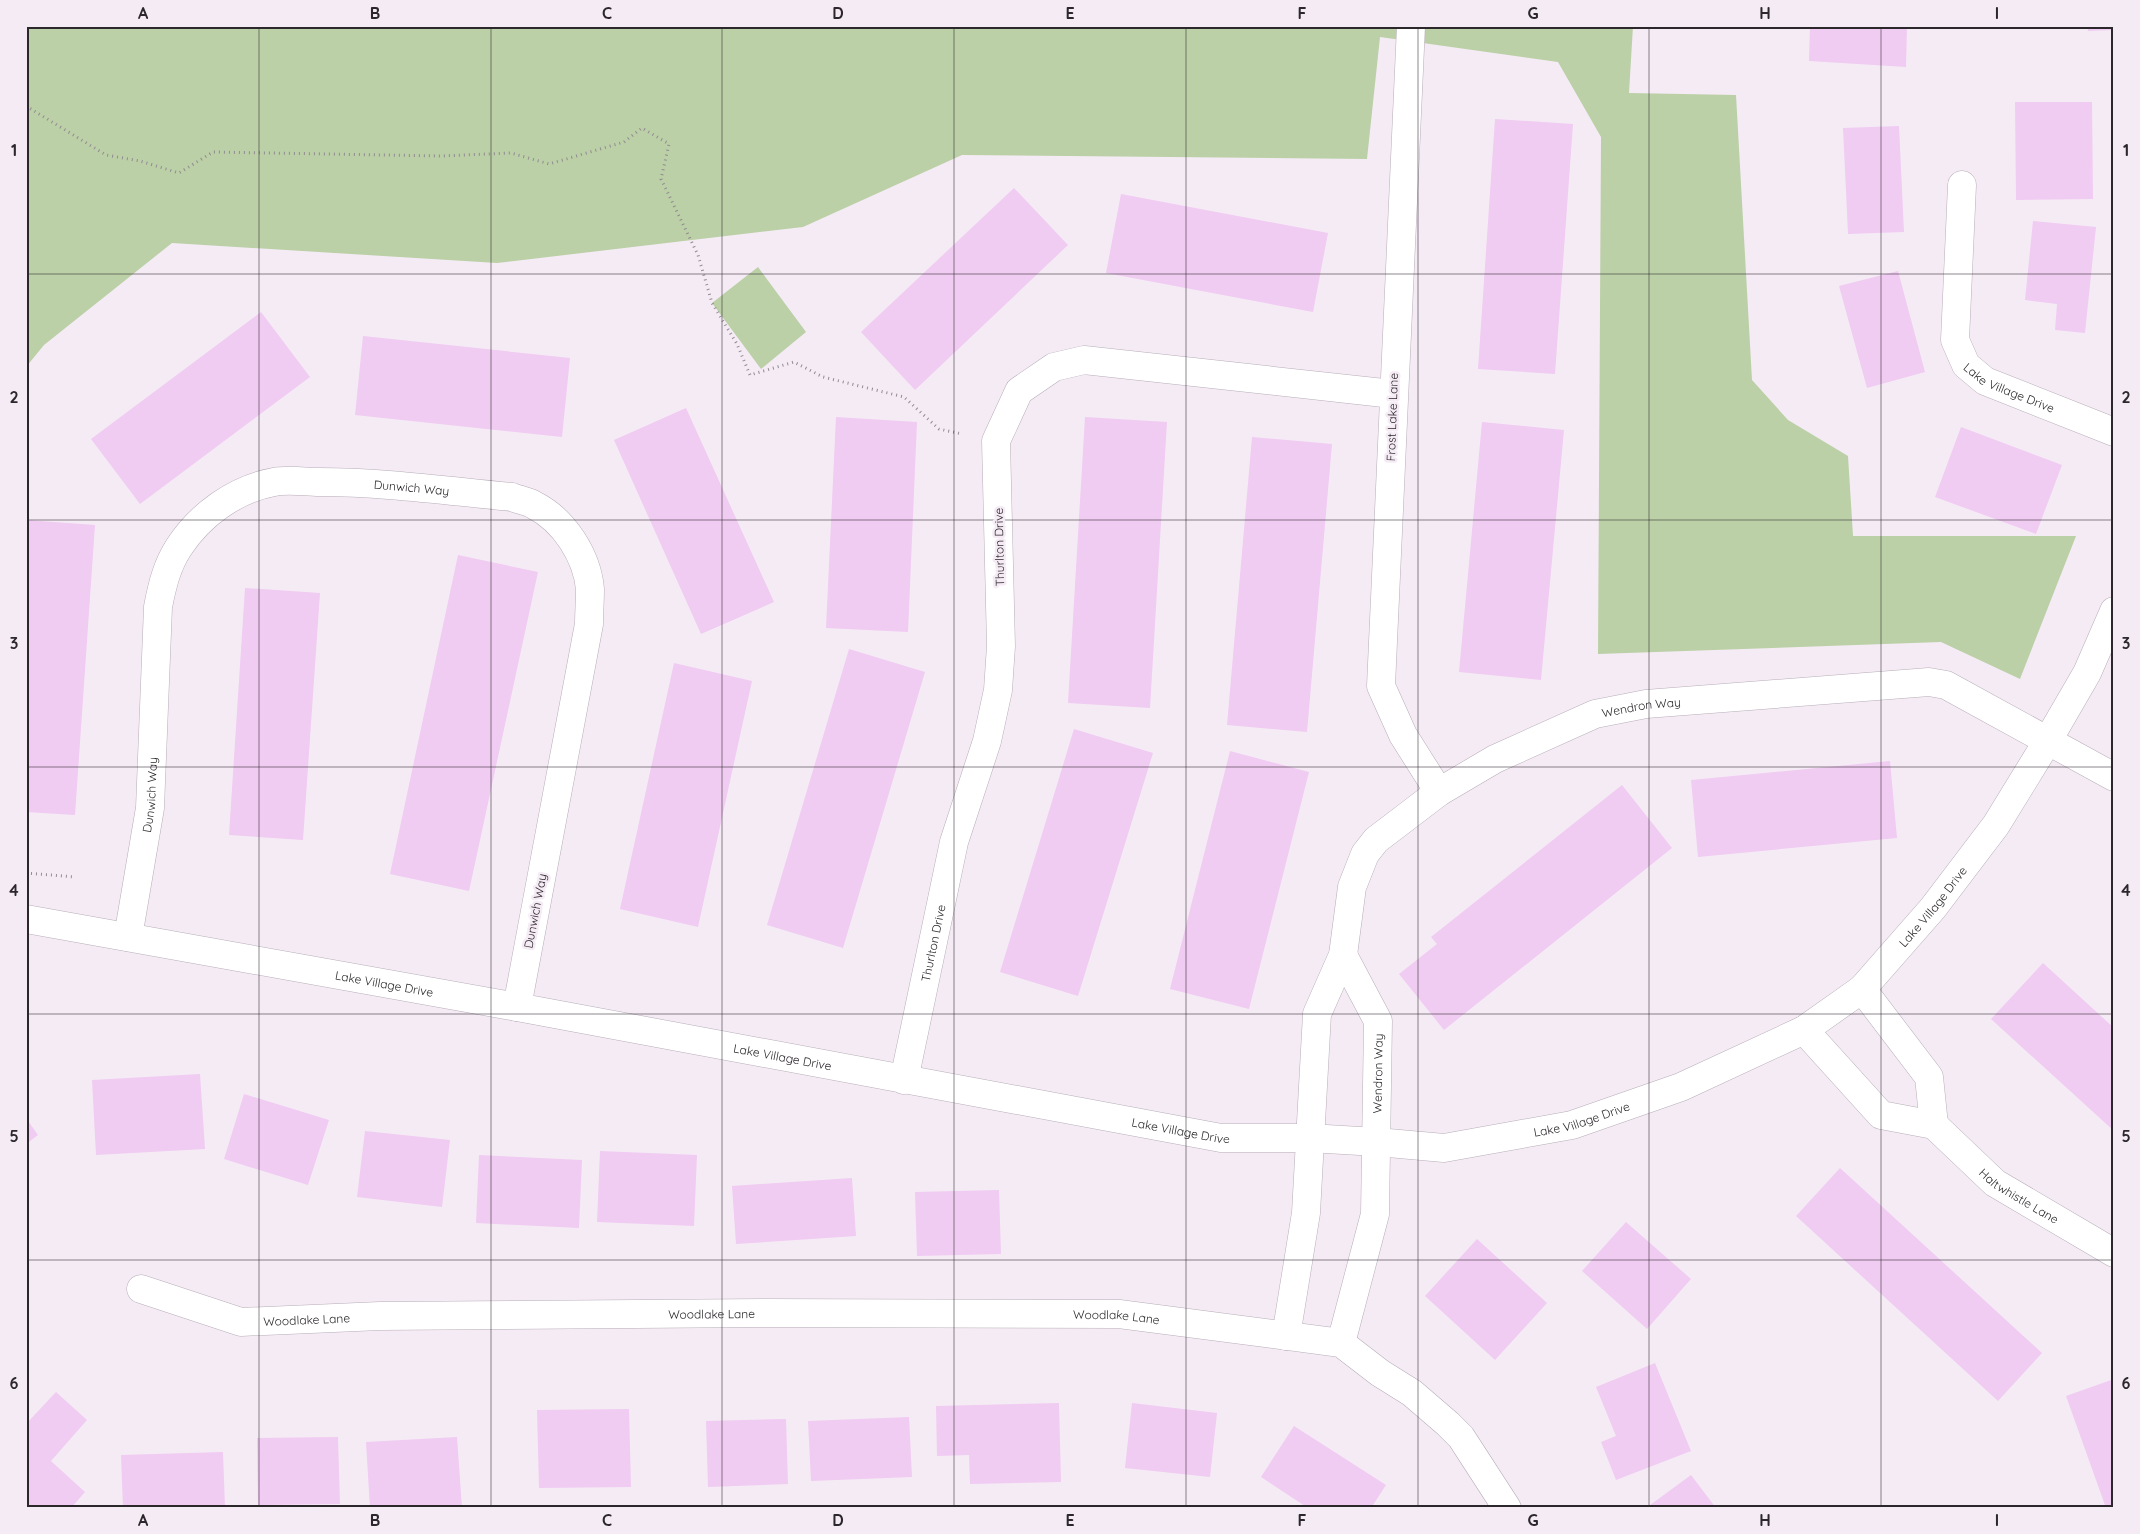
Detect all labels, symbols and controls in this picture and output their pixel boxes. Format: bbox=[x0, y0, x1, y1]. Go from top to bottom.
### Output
text: A bbox=[138, 3, 149, 23]
text: B bbox=[370, 3, 380, 23]
text: C bbox=[602, 3, 612, 23]
text: D bbox=[832, 3, 844, 23]
text: E bbox=[1065, 3, 1075, 23]
text: F bbox=[1298, 3, 1307, 23]
text: G bbox=[1527, 3, 1539, 23]
text: H bbox=[1759, 3, 1771, 23]
text: I bbox=[1995, 3, 1999, 23]
text: 1 bbox=[11, 140, 17, 160]
text: 1 bbox=[2123, 140, 2129, 160]
street label: Lake Village Drive bbox=[1961, 359, 2057, 415]
street label: Frost Lake Lane bbox=[1383, 372, 1401, 461]
text: 2 bbox=[9, 387, 19, 407]
text: 2 bbox=[2121, 387, 2131, 407]
street label: Dunwich Way bbox=[373, 476, 450, 498]
street label: Thurlton Drive bbox=[991, 507, 1007, 586]
text: 3 bbox=[10, 633, 18, 653]
text: 3 bbox=[2122, 633, 2130, 653]
street label: Wendron Way bbox=[1600, 694, 1681, 720]
street label: Dunwich Way bbox=[138, 757, 160, 834]
street label: Lake Village Drive bbox=[1895, 863, 1970, 950]
street label: Dunwich Way bbox=[520, 872, 550, 950]
text: 4 bbox=[9, 880, 19, 900]
text: 4 bbox=[2121, 880, 2131, 900]
street label: Thurlton Drive bbox=[917, 903, 948, 983]
street label: Lake Village Drive bbox=[334, 967, 435, 999]
street label: Wendron Way bbox=[1369, 1033, 1385, 1113]
street label: Lake Village Drive bbox=[732, 1040, 833, 1073]
street label: Lake Village Drive bbox=[1532, 1098, 1632, 1139]
street label: Lake Village Drive bbox=[1130, 1114, 1230, 1146]
text: 5 bbox=[9, 1126, 19, 1146]
text: 5 bbox=[2121, 1126, 2131, 1146]
street label: Haltwhistle Lane bbox=[1976, 1165, 2062, 1227]
street label: Woodlake Lane bbox=[668, 1306, 755, 1321]
street label: Woodlake Lane bbox=[1073, 1306, 1161, 1327]
street label: Woodlake Lane bbox=[263, 1310, 351, 1329]
text: 6 bbox=[10, 1373, 19, 1393]
text: 6 bbox=[2122, 1373, 2131, 1393]
text: A bbox=[138, 1510, 149, 1530]
text: B bbox=[370, 1510, 380, 1530]
text: C bbox=[602, 1510, 612, 1530]
text: D bbox=[832, 1510, 844, 1530]
text: E bbox=[1065, 1510, 1075, 1530]
text: F bbox=[1298, 1510, 1307, 1530]
text: G bbox=[1527, 1510, 1539, 1530]
text: H bbox=[1759, 1510, 1771, 1530]
text: I bbox=[1995, 1510, 1999, 1530]

